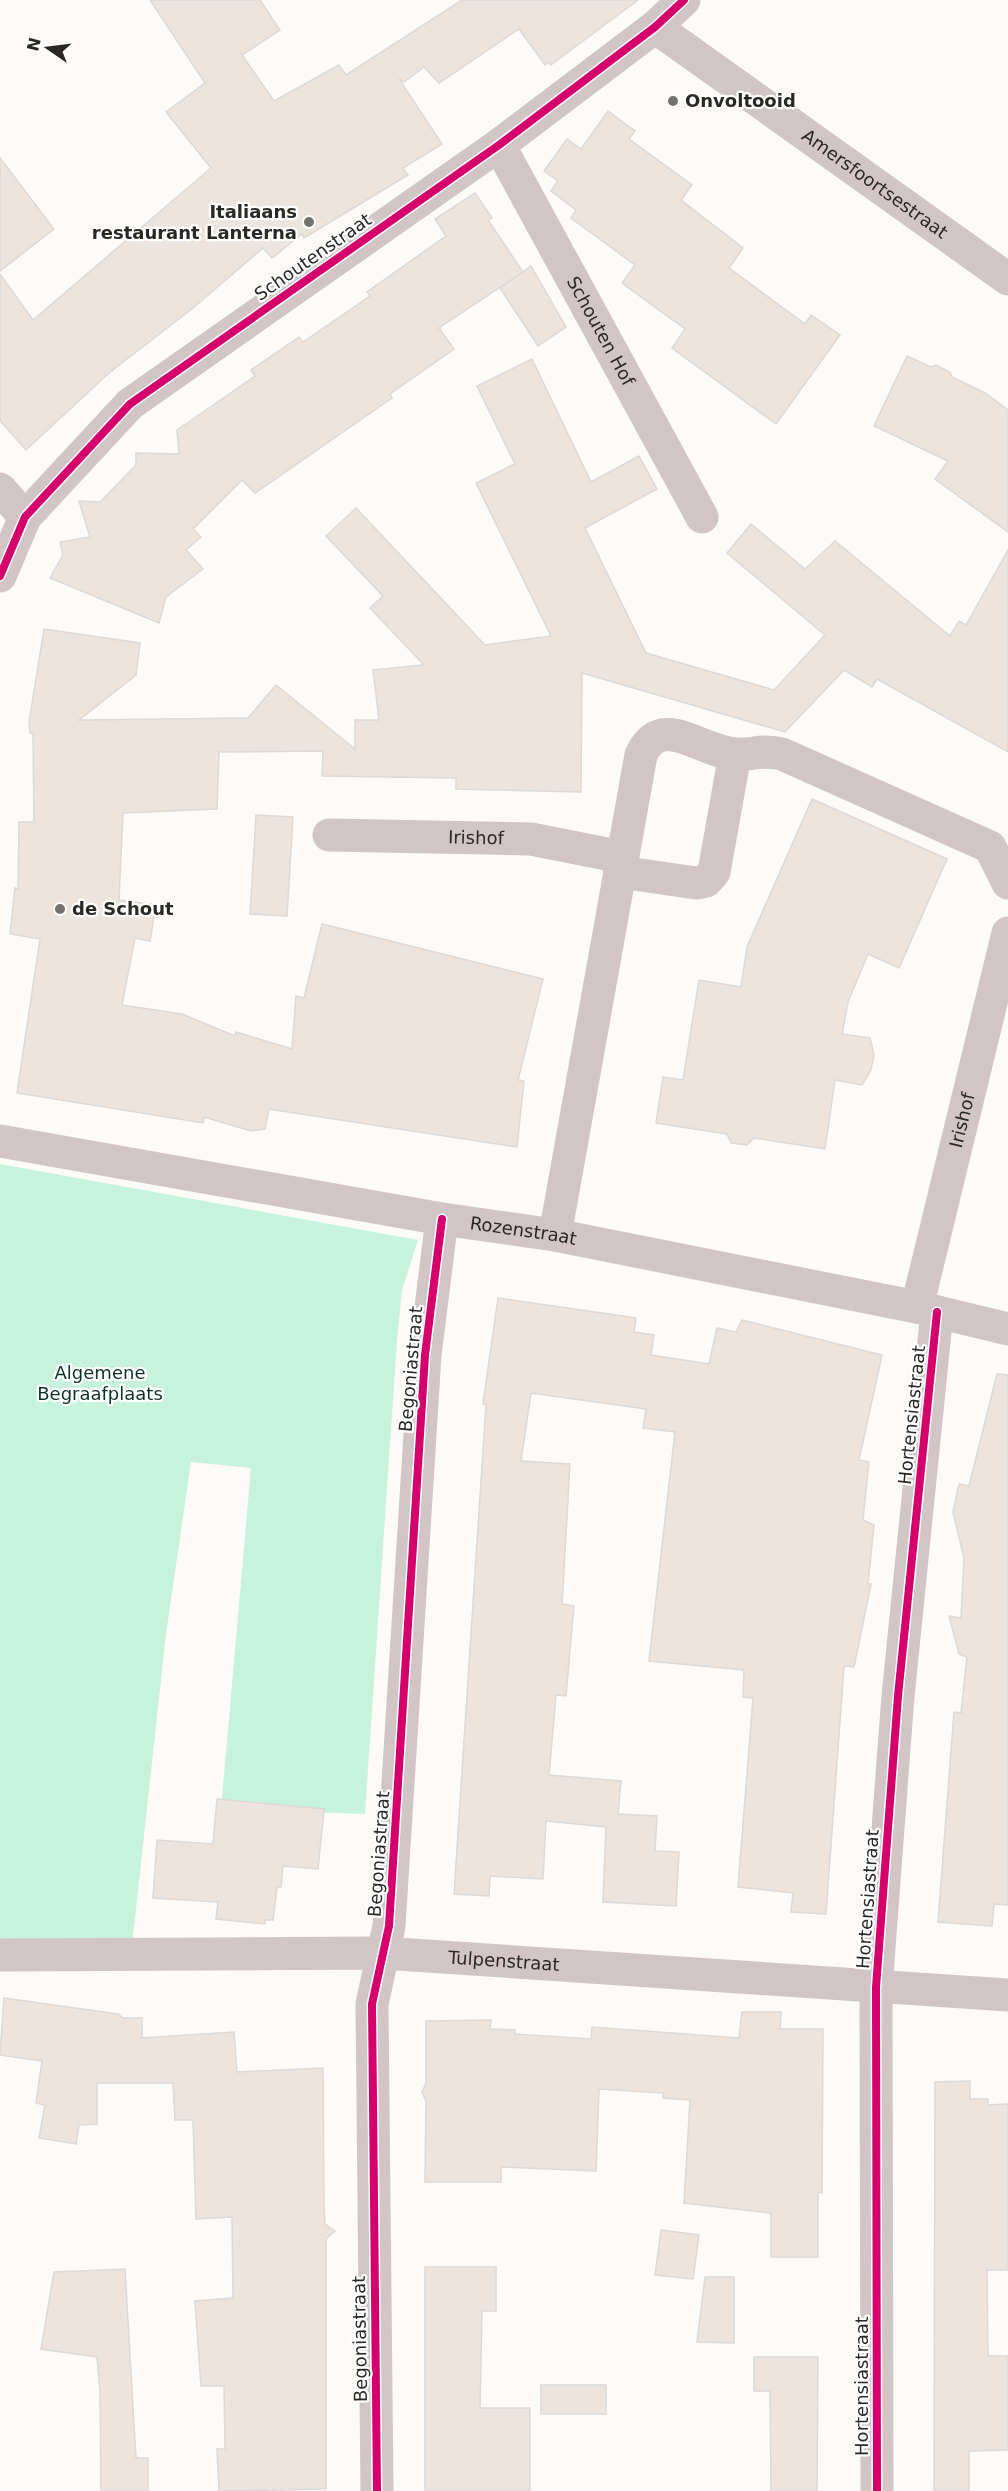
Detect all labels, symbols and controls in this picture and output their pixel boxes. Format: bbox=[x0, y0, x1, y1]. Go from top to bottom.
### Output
north arrow bbox=[18, 18, 78, 78]
text: N bbox=[23, 36, 45, 53]
place label: Onvoltooid bbox=[685, 90, 796, 111]
marker: Onvoltooid bbox=[666, 94, 680, 108]
street label: Amersfoortsestraat bbox=[798, 124, 952, 243]
place label: Italiaans restaurant Lanterna bbox=[92, 201, 297, 243]
street label: Schoutenstraat bbox=[250, 209, 375, 305]
marker: Italiaans restaurant Lanterna bbox=[302, 215, 316, 229]
street label: Schouten Hof bbox=[563, 273, 640, 390]
street label: Irishof bbox=[448, 826, 505, 848]
place label: de Schout bbox=[72, 898, 174, 919]
marker: de Schout bbox=[53, 902, 67, 916]
street label: Irishof bbox=[945, 1090, 979, 1150]
street label: Rozenstraat bbox=[469, 1212, 579, 1249]
street label: Begoniastraat bbox=[395, 1305, 426, 1433]
street label: Hortensiastraat bbox=[894, 1344, 929, 1486]
park label: Algemene Begraafplaats bbox=[37, 1362, 163, 1404]
street label: Begoniastraat bbox=[364, 1790, 393, 1918]
street label: Hortensiastraat bbox=[852, 1828, 883, 1969]
street label: Tulpenstraat bbox=[446, 1946, 560, 1975]
street label: Begoniastraat bbox=[348, 2276, 371, 2402]
street label: Hortensiastraat bbox=[851, 2316, 872, 2456]

